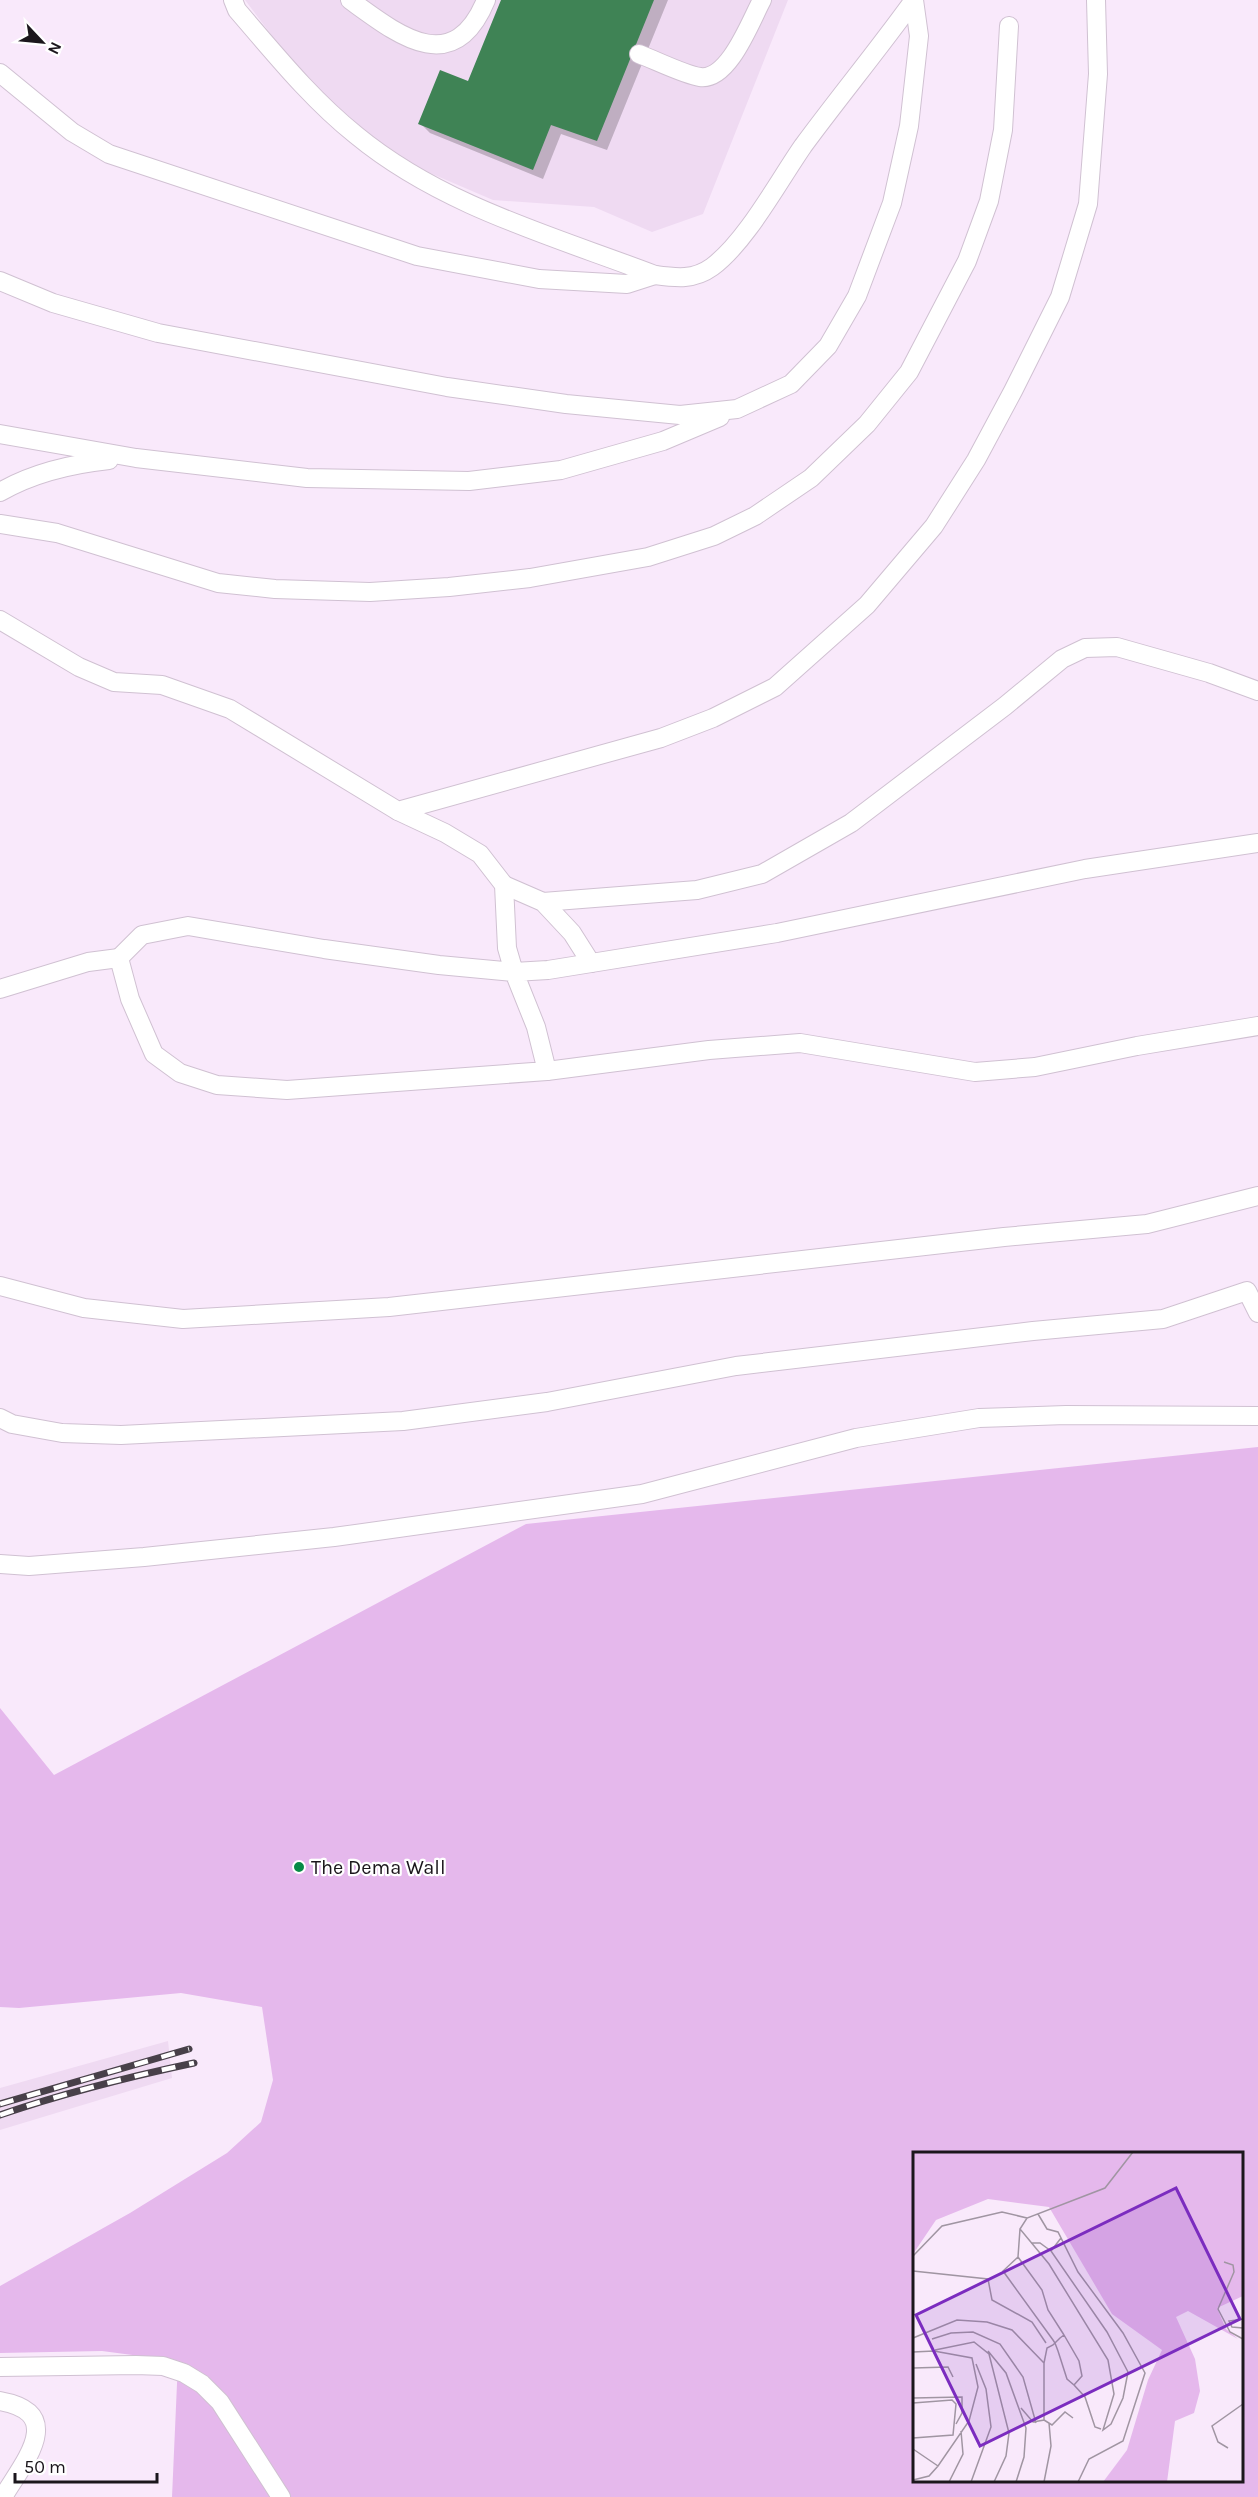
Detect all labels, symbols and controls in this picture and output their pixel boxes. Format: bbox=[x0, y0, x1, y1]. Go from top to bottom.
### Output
north arrow bbox=[12, 12, 72, 72]
text: N bbox=[44, 39, 66, 58]
place label: The Dema Wall bbox=[311, 1856, 446, 1879]
marker: The Dema Wall bbox=[292, 1860, 306, 1874]
inset map bbox=[913, 2152, 1243, 2482]
scale bar bbox=[15, 2446, 158, 2484]
text: 50 m bbox=[24, 2456, 66, 2478]

